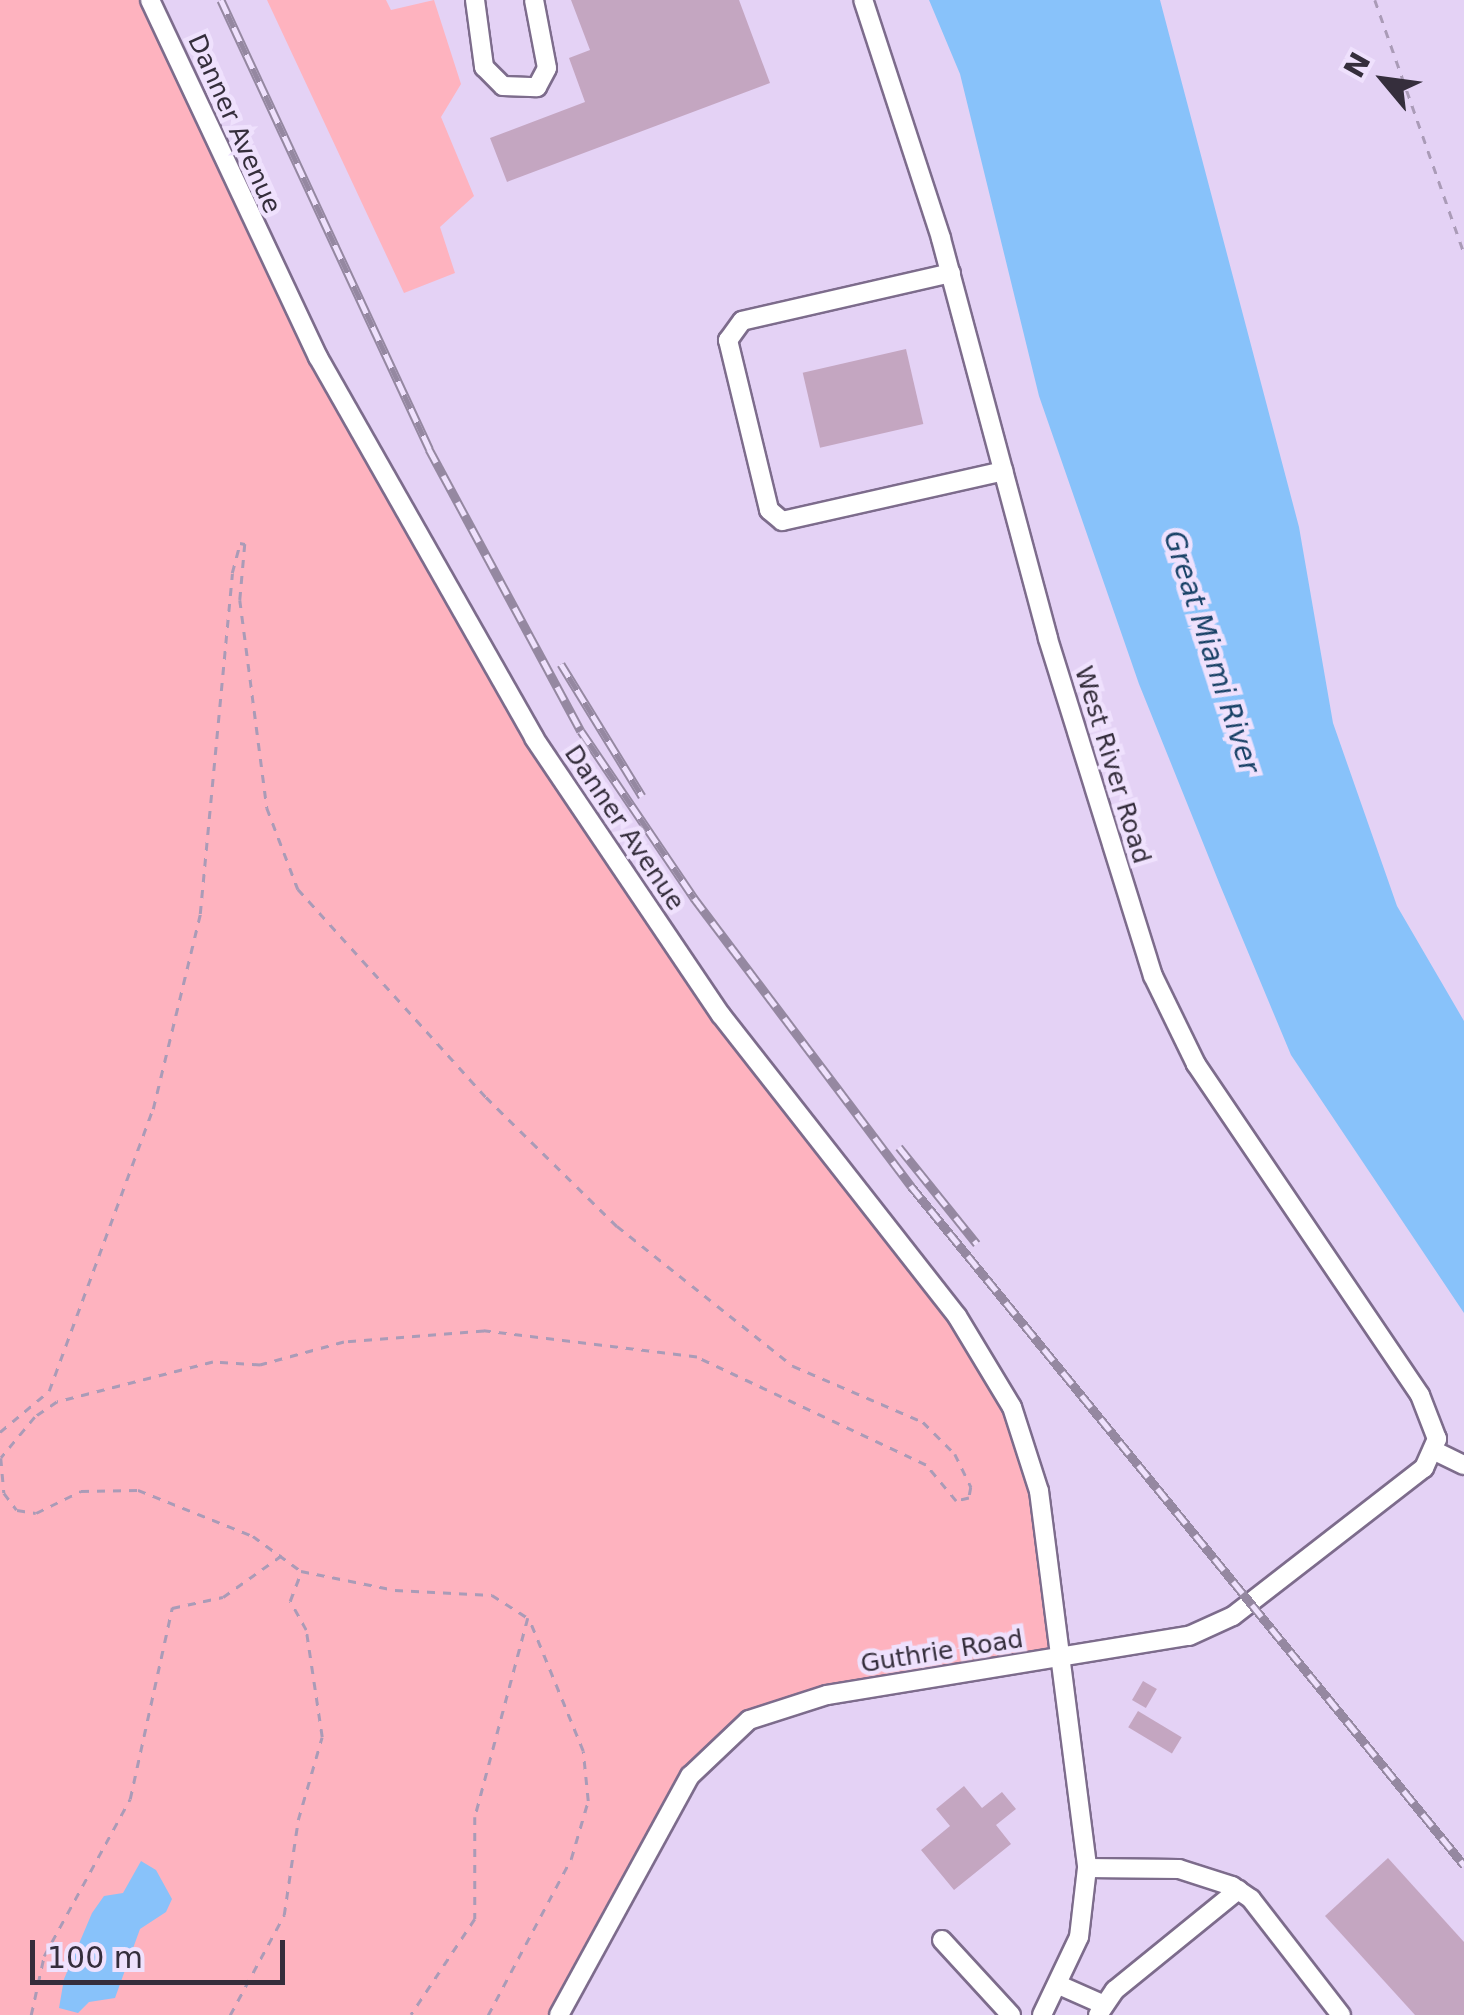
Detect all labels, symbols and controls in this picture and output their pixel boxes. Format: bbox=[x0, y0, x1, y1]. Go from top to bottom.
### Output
street label: Danner Avenue bbox=[181, 30, 287, 218]
north arrow bbox=[1334, 30, 1434, 130]
text: N bbox=[1337, 47, 1377, 83]
water label: Great Miami River bbox=[1156, 526, 1266, 778]
street label: West River Road bbox=[1068, 663, 1156, 867]
street label: Danner Avenue bbox=[558, 740, 690, 916]
street label: Guthrie Road bbox=[859, 1624, 1025, 1680]
scale bar bbox=[35, 1920, 290, 1982]
text: 100 m bbox=[47, 1940, 143, 1975]

